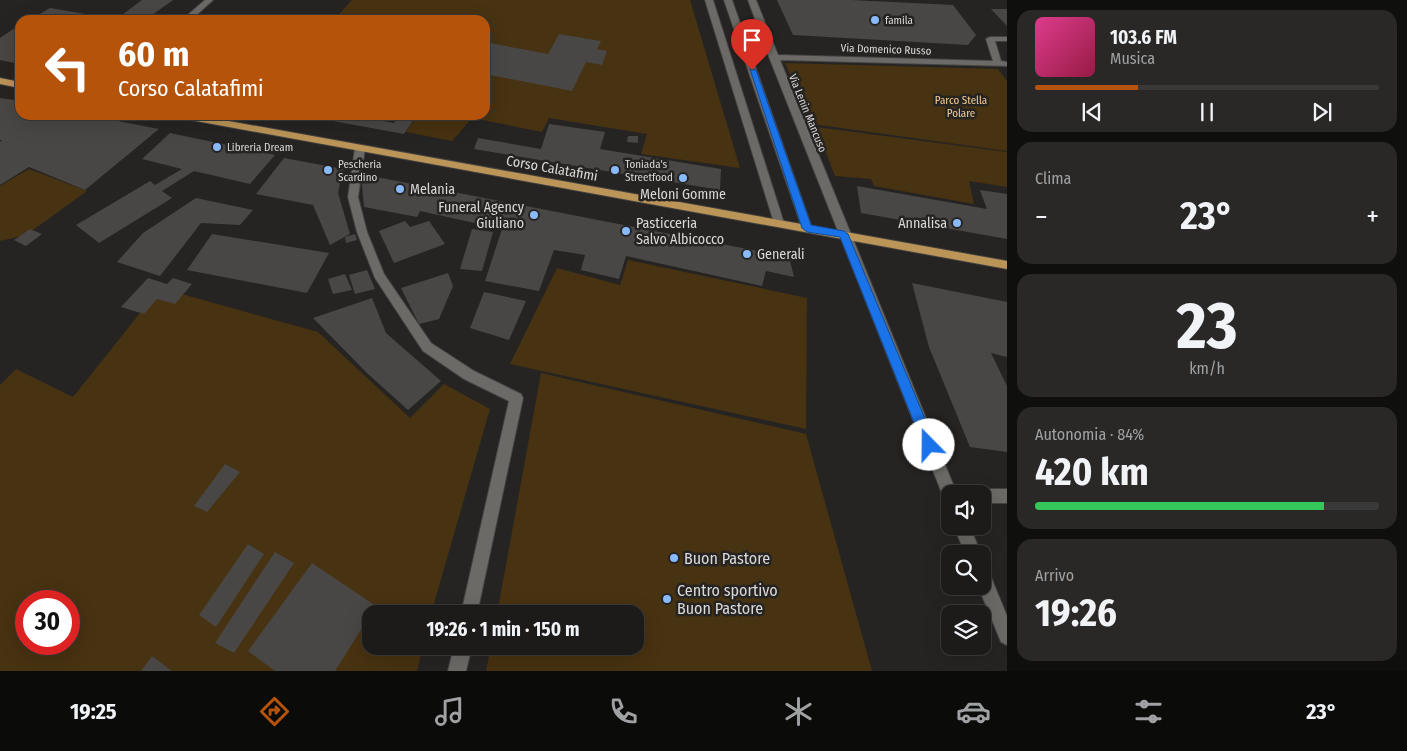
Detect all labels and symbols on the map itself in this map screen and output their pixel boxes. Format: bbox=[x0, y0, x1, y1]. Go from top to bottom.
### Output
marker: famila bbox=[869, 14, 881, 26]
place label: famila bbox=[885, 14, 913, 27]
pin bbox=[731, 19, 773, 70]
street label: Via Domenico Russo bbox=[840, 41, 932, 58]
street label: Via Lenin Mancuso bbox=[786, 72, 829, 154]
park label: Parco Stella Polare bbox=[935, 94, 987, 120]
marker: Libreria Dream bbox=[211, 141, 223, 153]
place label: Libreria Dream bbox=[227, 141, 293, 154]
street label: Corso Calatafimi bbox=[505, 152, 599, 185]
place label: Pescheria Scardino bbox=[338, 158, 382, 184]
place label: Toniada's Streetfood bbox=[625, 158, 673, 184]
marker: Pescheria Scardino bbox=[322, 164, 334, 176]
marker: Toniada's Streetfood bbox=[609, 164, 621, 176]
marker: Meloni Gomme bbox=[677, 172, 689, 184]
place label: Melania bbox=[410, 181, 455, 198]
marker: Melania bbox=[394, 183, 406, 195]
place label: Meloni Gomme bbox=[640, 186, 726, 203]
place label: Funeral Agency Giuliano bbox=[438, 199, 525, 232]
marker: Funeral Agency Giuliano bbox=[528, 209, 540, 221]
place label: Pasticceria Salvo Albicocco bbox=[636, 215, 724, 248]
place label: Annalisa bbox=[898, 215, 947, 232]
marker: Annalisa bbox=[951, 217, 963, 229]
marker: Pasticceria Salvo Albicocco bbox=[620, 225, 632, 237]
place label: Generali bbox=[757, 246, 805, 263]
marker: Generali bbox=[741, 248, 753, 260]
position arrow bbox=[902, 418, 954, 470]
place label: Buon Pastore bbox=[684, 549, 770, 568]
marker: Buon Pastore bbox=[668, 552, 680, 564]
place label: Centro sportivo Buon Pastore bbox=[677, 581, 778, 618]
speed limit sign: 30 bbox=[15, 590, 80, 655]
marker: Centro sportivo Buon Pastore bbox=[661, 593, 673, 605]

